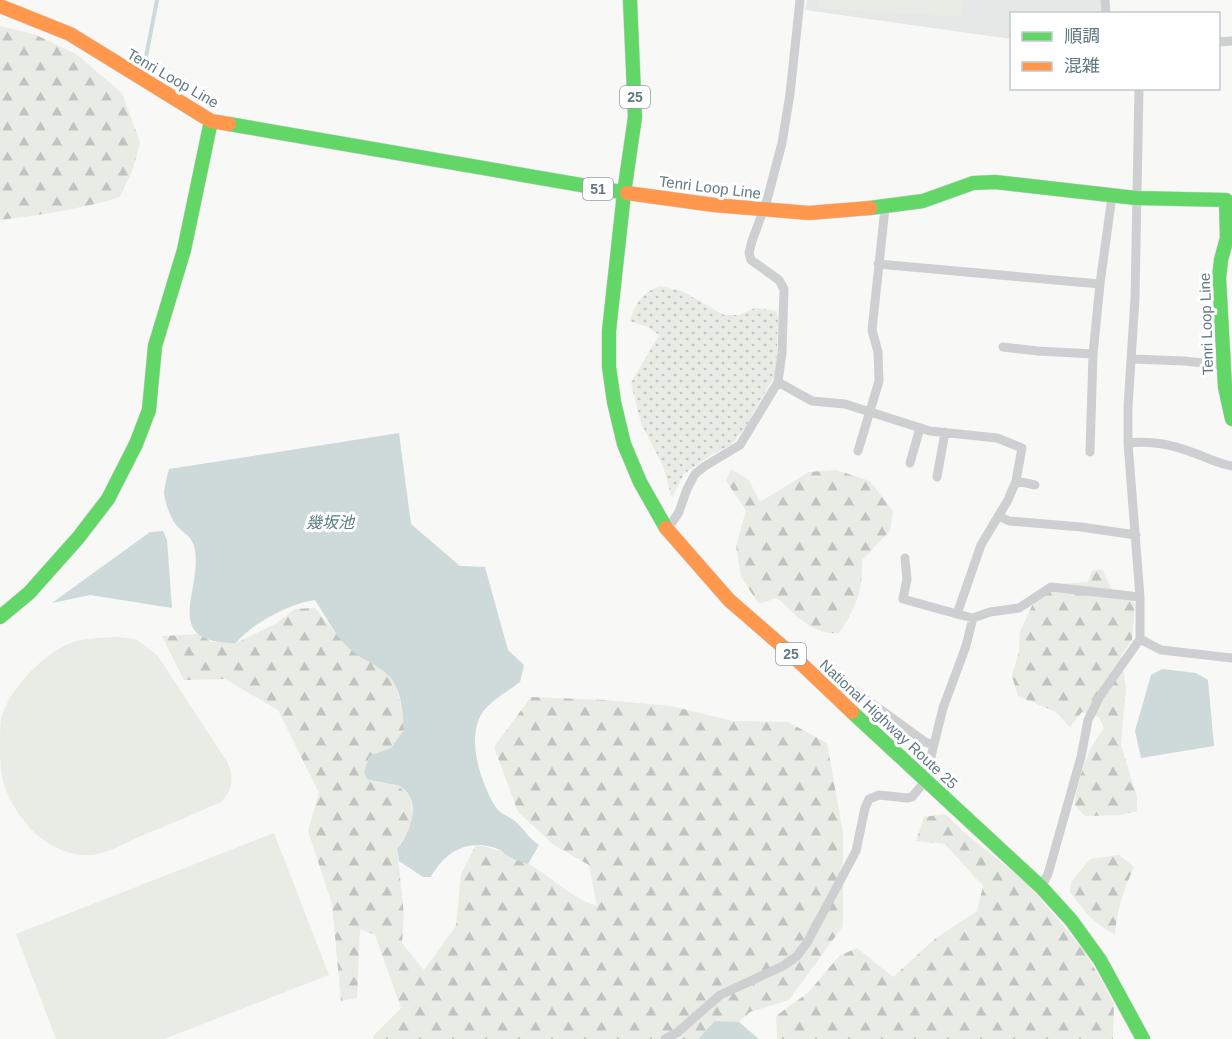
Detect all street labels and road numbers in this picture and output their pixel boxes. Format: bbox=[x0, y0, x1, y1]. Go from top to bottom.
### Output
street label: Tenri Loop Line bbox=[124, 45, 222, 111]
road number: 25 bbox=[620, 86, 650, 108]
street label: Tenri Loop Line bbox=[658, 172, 762, 202]
road number: 51 bbox=[583, 178, 613, 200]
street label: Tenri Loop Line bbox=[1196, 272, 1216, 376]
road number: 25 bbox=[776, 643, 806, 665]
street label: National Highway Route 25 bbox=[817, 656, 961, 792]

